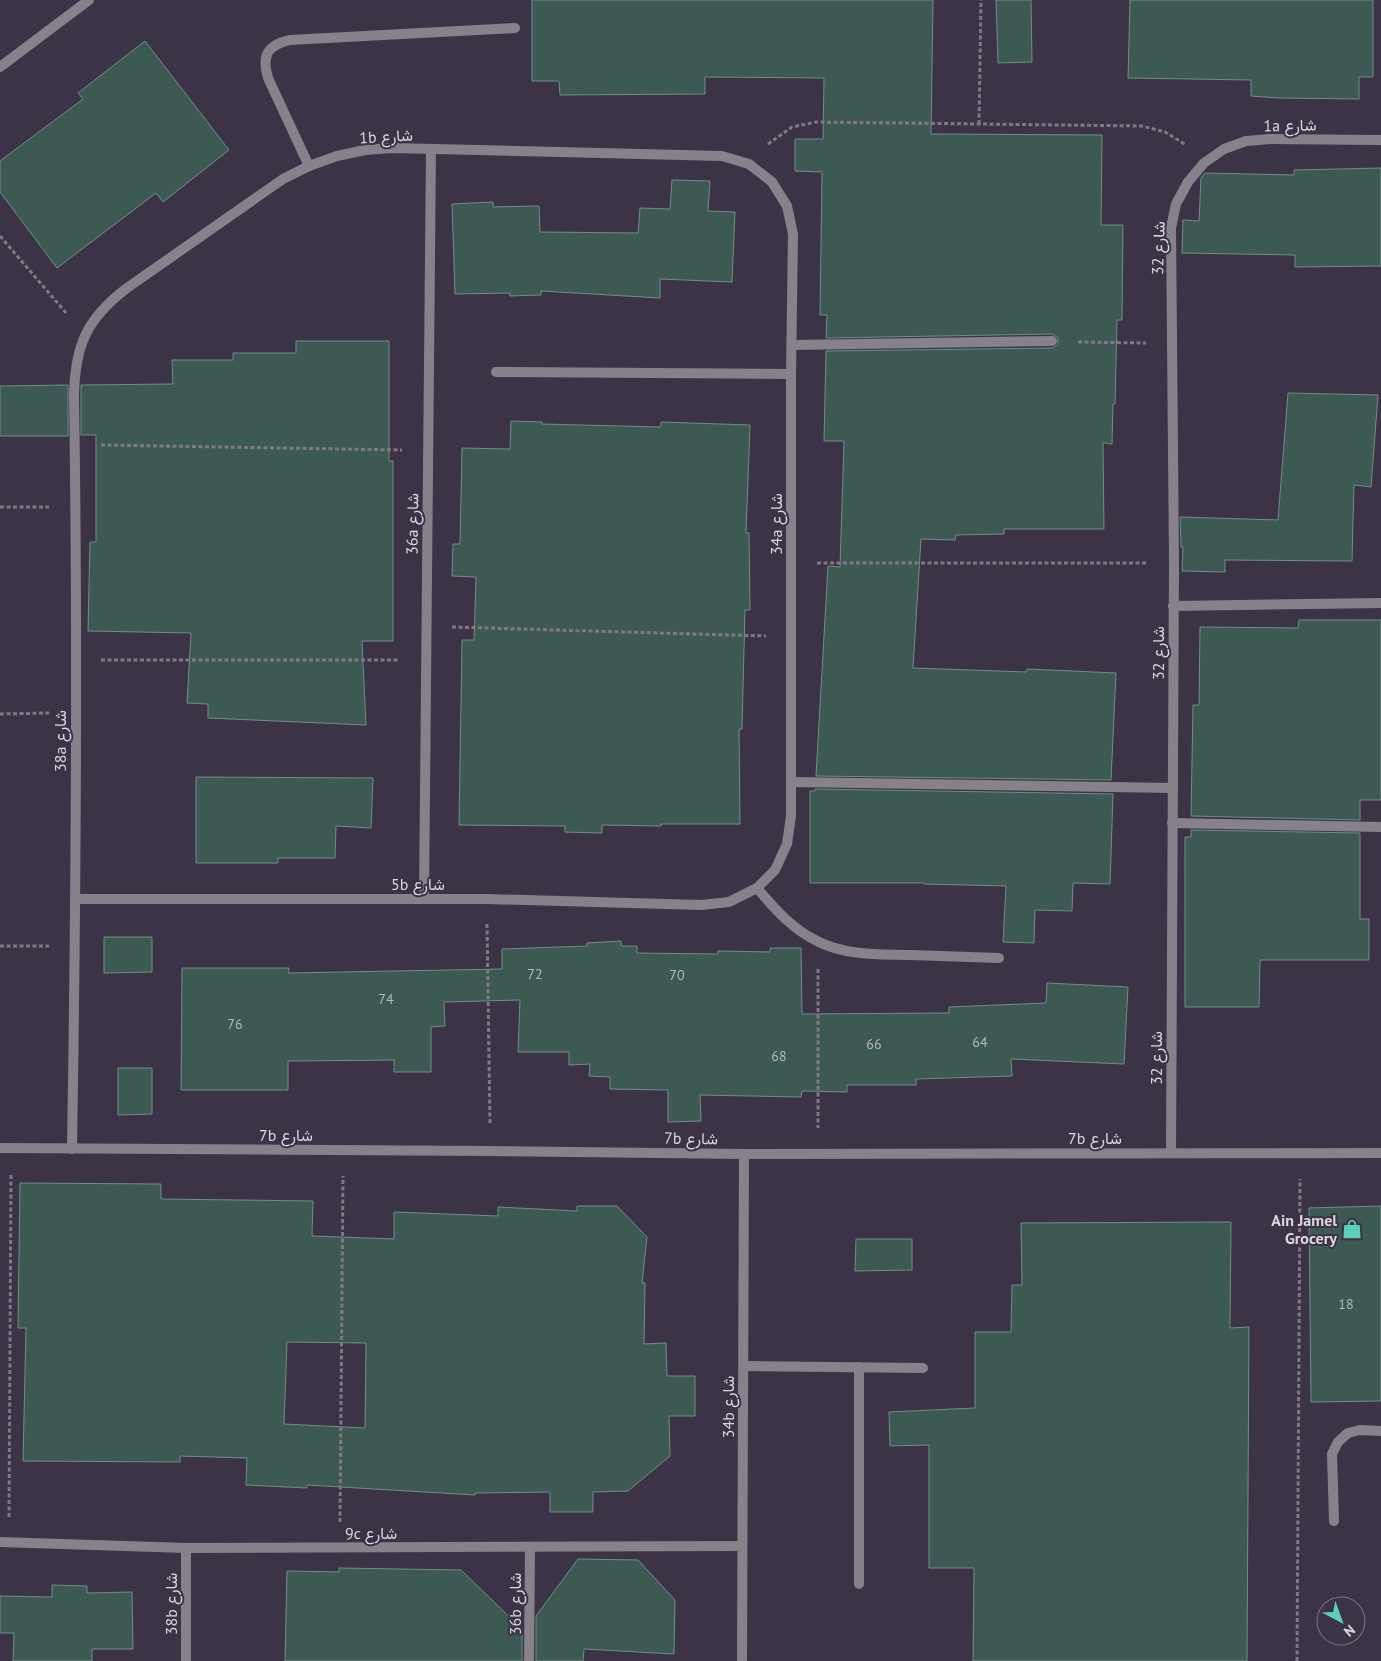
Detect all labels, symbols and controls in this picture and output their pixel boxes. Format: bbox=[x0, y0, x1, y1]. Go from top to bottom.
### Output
street label: 1a شارع bbox=[1263, 115, 1317, 137]
street label: 1b شارع bbox=[359, 125, 414, 149]
street label: شارع 32 bbox=[1147, 221, 1171, 275]
street label: 36a شارع bbox=[401, 493, 425, 555]
street label: 34a شارع bbox=[766, 493, 788, 555]
street label: شارع 32 bbox=[1148, 626, 1170, 680]
street label: 38a شارع bbox=[50, 710, 72, 772]
street label: 5b شارع bbox=[391, 874, 445, 896]
house number: 72 bbox=[527, 965, 543, 983]
house number: 70 bbox=[669, 966, 685, 984]
house number: 74 bbox=[378, 990, 394, 1008]
house number: 76 bbox=[227, 1015, 243, 1033]
street label: شارع 32 bbox=[1146, 1031, 1168, 1085]
house number: 64 bbox=[972, 1033, 988, 1051]
house number: 66 bbox=[866, 1035, 882, 1053]
house number: 68 bbox=[771, 1047, 787, 1065]
street label: 7b شارع bbox=[259, 1125, 313, 1147]
street label: 7b شارع bbox=[664, 1128, 718, 1150]
street label: 7b شارع bbox=[1068, 1128, 1122, 1150]
place label: Ain Jamel Grocery bbox=[1271, 1210, 1337, 1248]
shop icon: Ain Jamel Grocery bbox=[1341, 1218, 1363, 1240]
house number: 18 bbox=[1338, 1295, 1354, 1313]
street label: 34b شارع bbox=[718, 1376, 740, 1438]
street label: 9c شارع bbox=[345, 1523, 397, 1545]
street label: 38b شارع bbox=[161, 1573, 183, 1635]
street label: 36b شارع bbox=[505, 1573, 527, 1635]
north arrow bbox=[1316, 1596, 1366, 1646]
text: N bbox=[1340, 1621, 1359, 1641]

